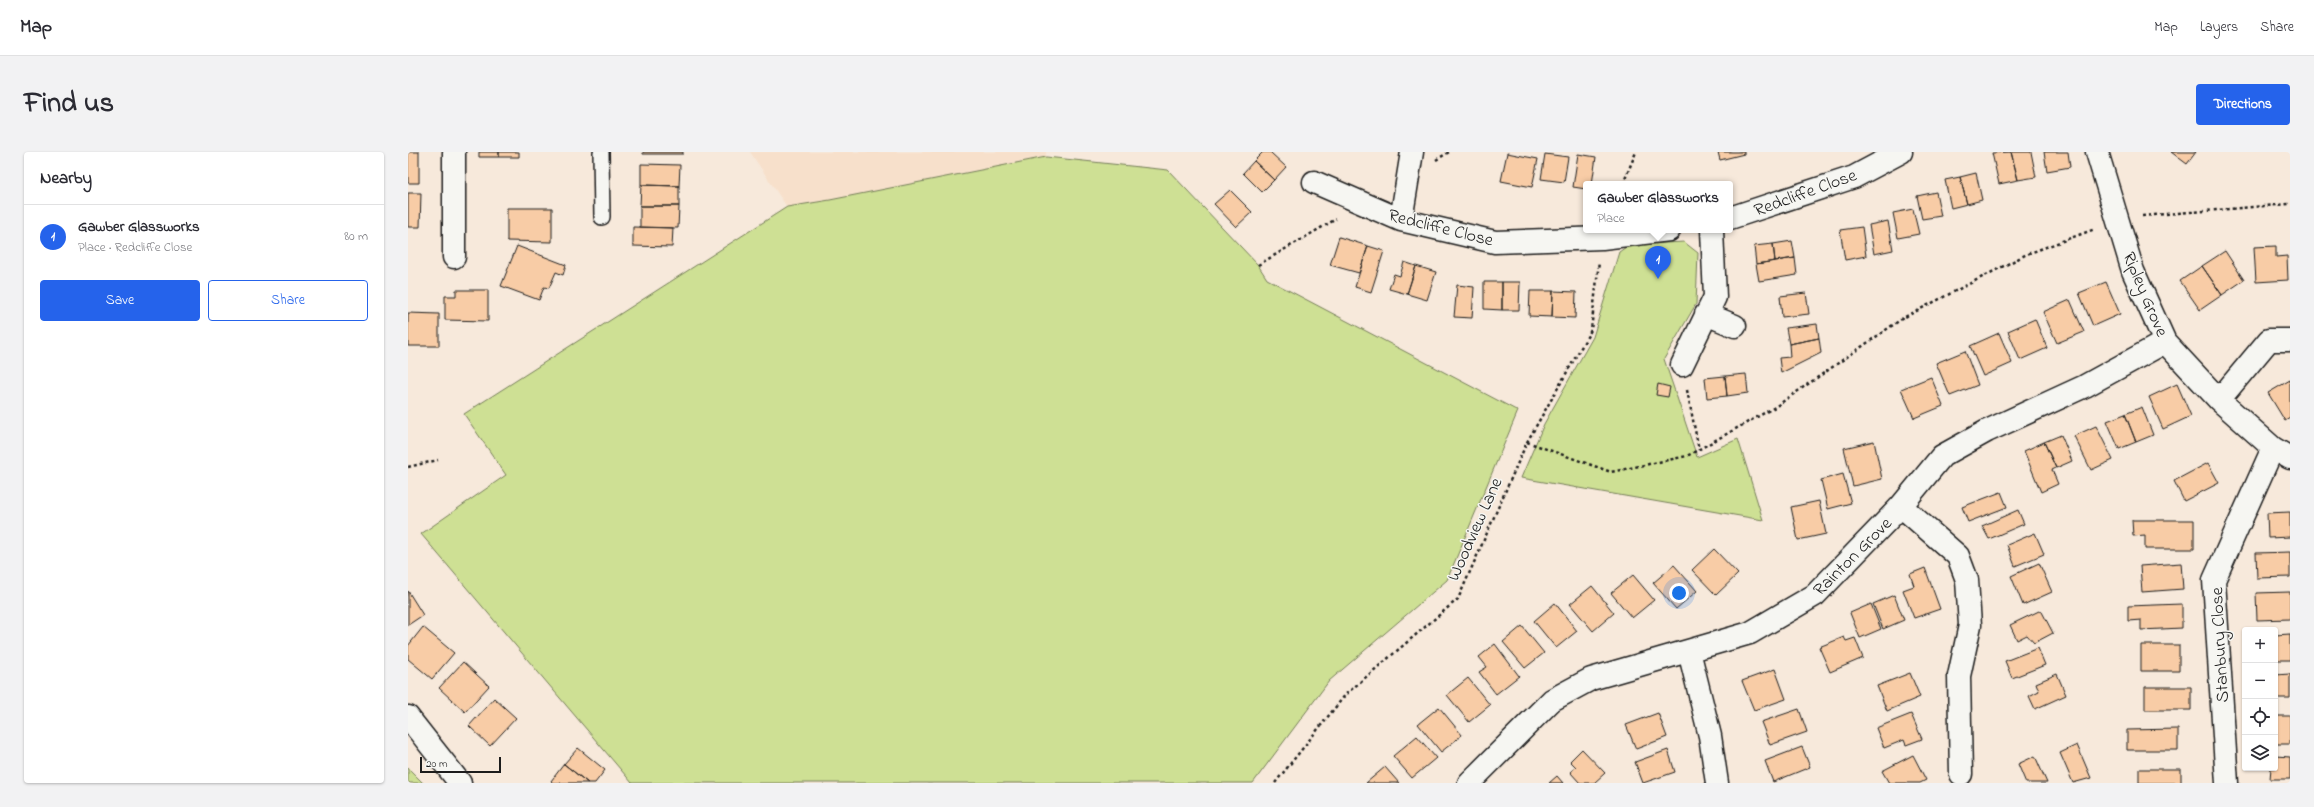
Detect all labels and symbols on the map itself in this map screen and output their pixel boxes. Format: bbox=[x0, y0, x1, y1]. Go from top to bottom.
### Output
street label: Redcliffe Close bbox=[1751, 163, 1861, 224]
street label: Redcliffe Close bbox=[1385, 203, 1497, 255]
pin: 1 bbox=[1645, 246, 1671, 279]
street label: Ripley Grove bbox=[2115, 248, 2174, 342]
street label: Woodview Lane bbox=[1441, 473, 1511, 586]
street label: Rainton Grove bbox=[1808, 511, 1899, 603]
your location bbox=[1669, 583, 1689, 603]
street label: Stanbury Close bbox=[2205, 586, 2237, 703]
scale bar bbox=[420, 755, 501, 774]

